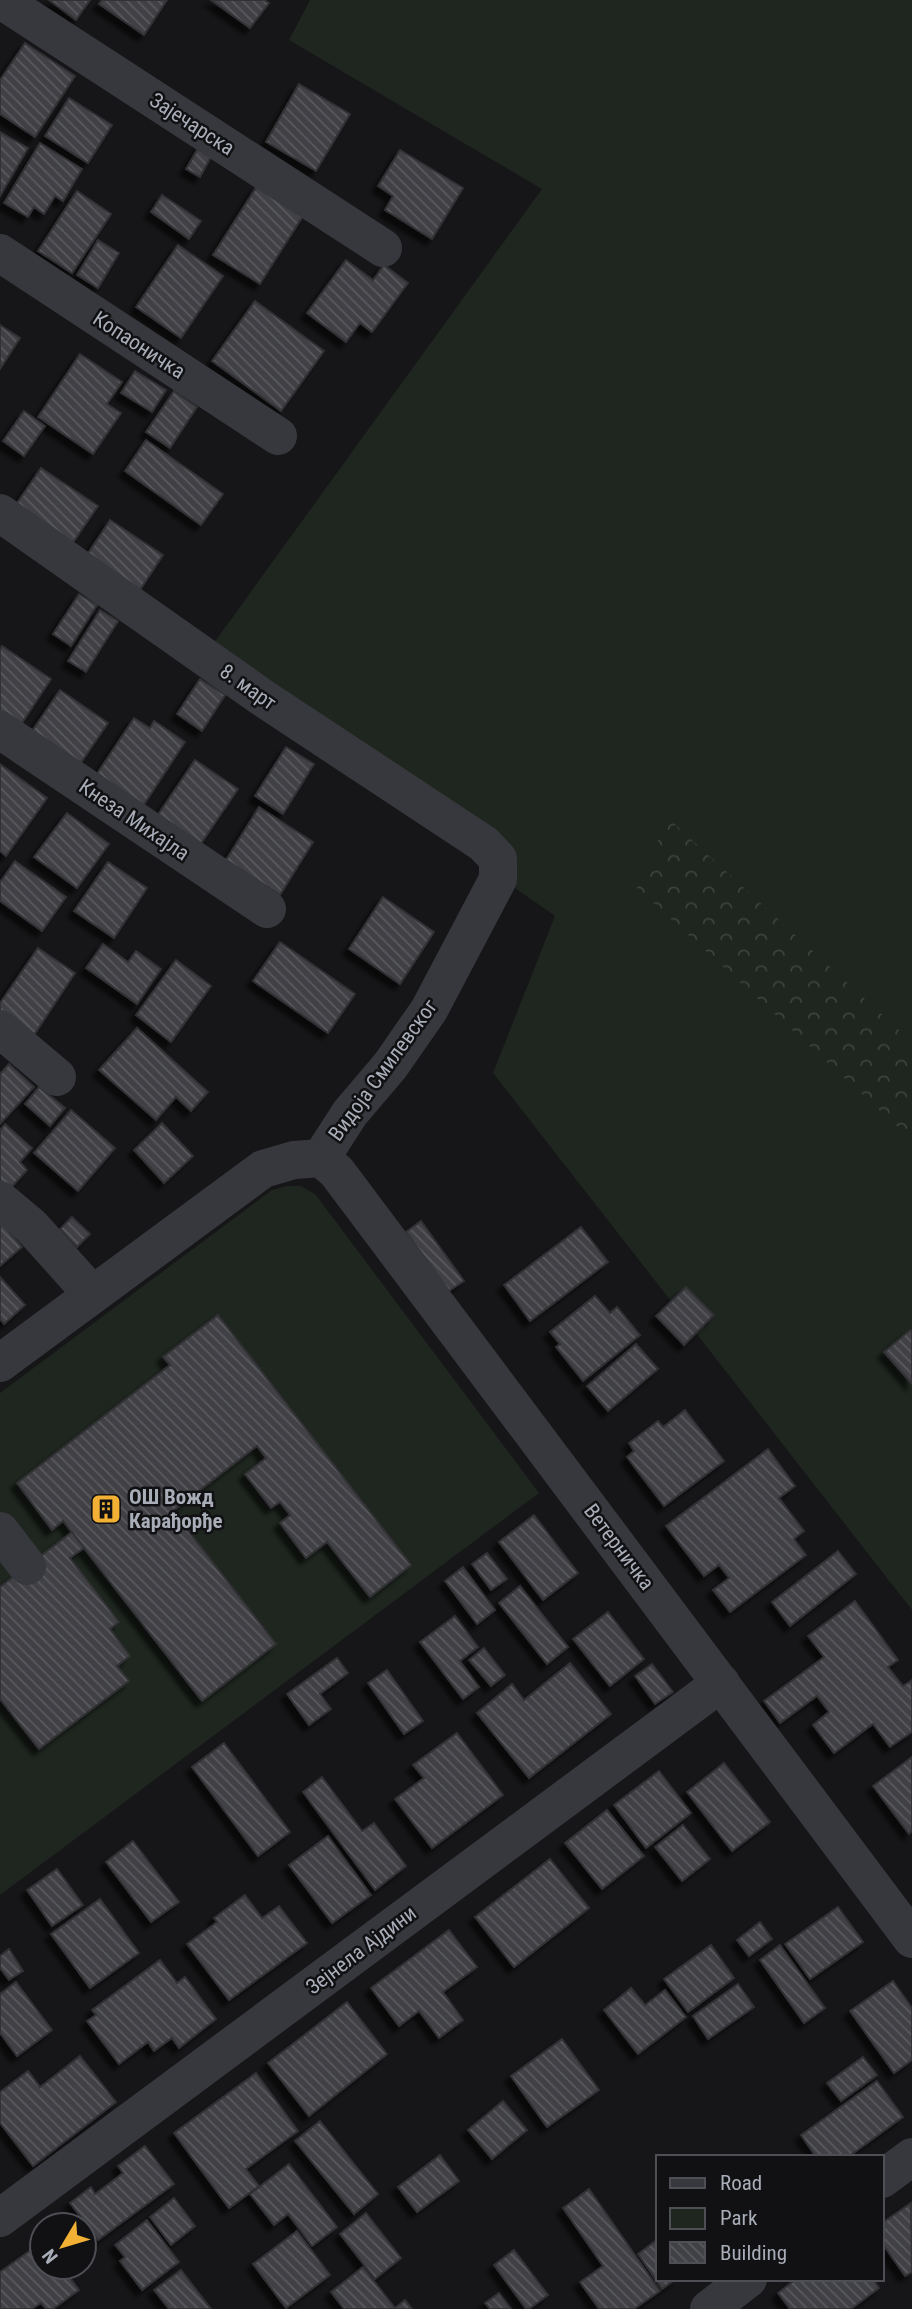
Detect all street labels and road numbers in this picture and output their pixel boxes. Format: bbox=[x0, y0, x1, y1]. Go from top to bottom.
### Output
street label: Зајечарска bbox=[145, 88, 239, 160]
street label: Копаоничка bbox=[88, 306, 190, 384]
street label: 8. март bbox=[215, 659, 281, 715]
street label: Кнеза Михајла bbox=[74, 774, 194, 866]
street label: Видоја Смилевског bbox=[324, 995, 442, 1145]
street label: Ветерничка bbox=[579, 1499, 659, 1595]
street label: Зејнела Ајдини bbox=[301, 1901, 421, 1999]

